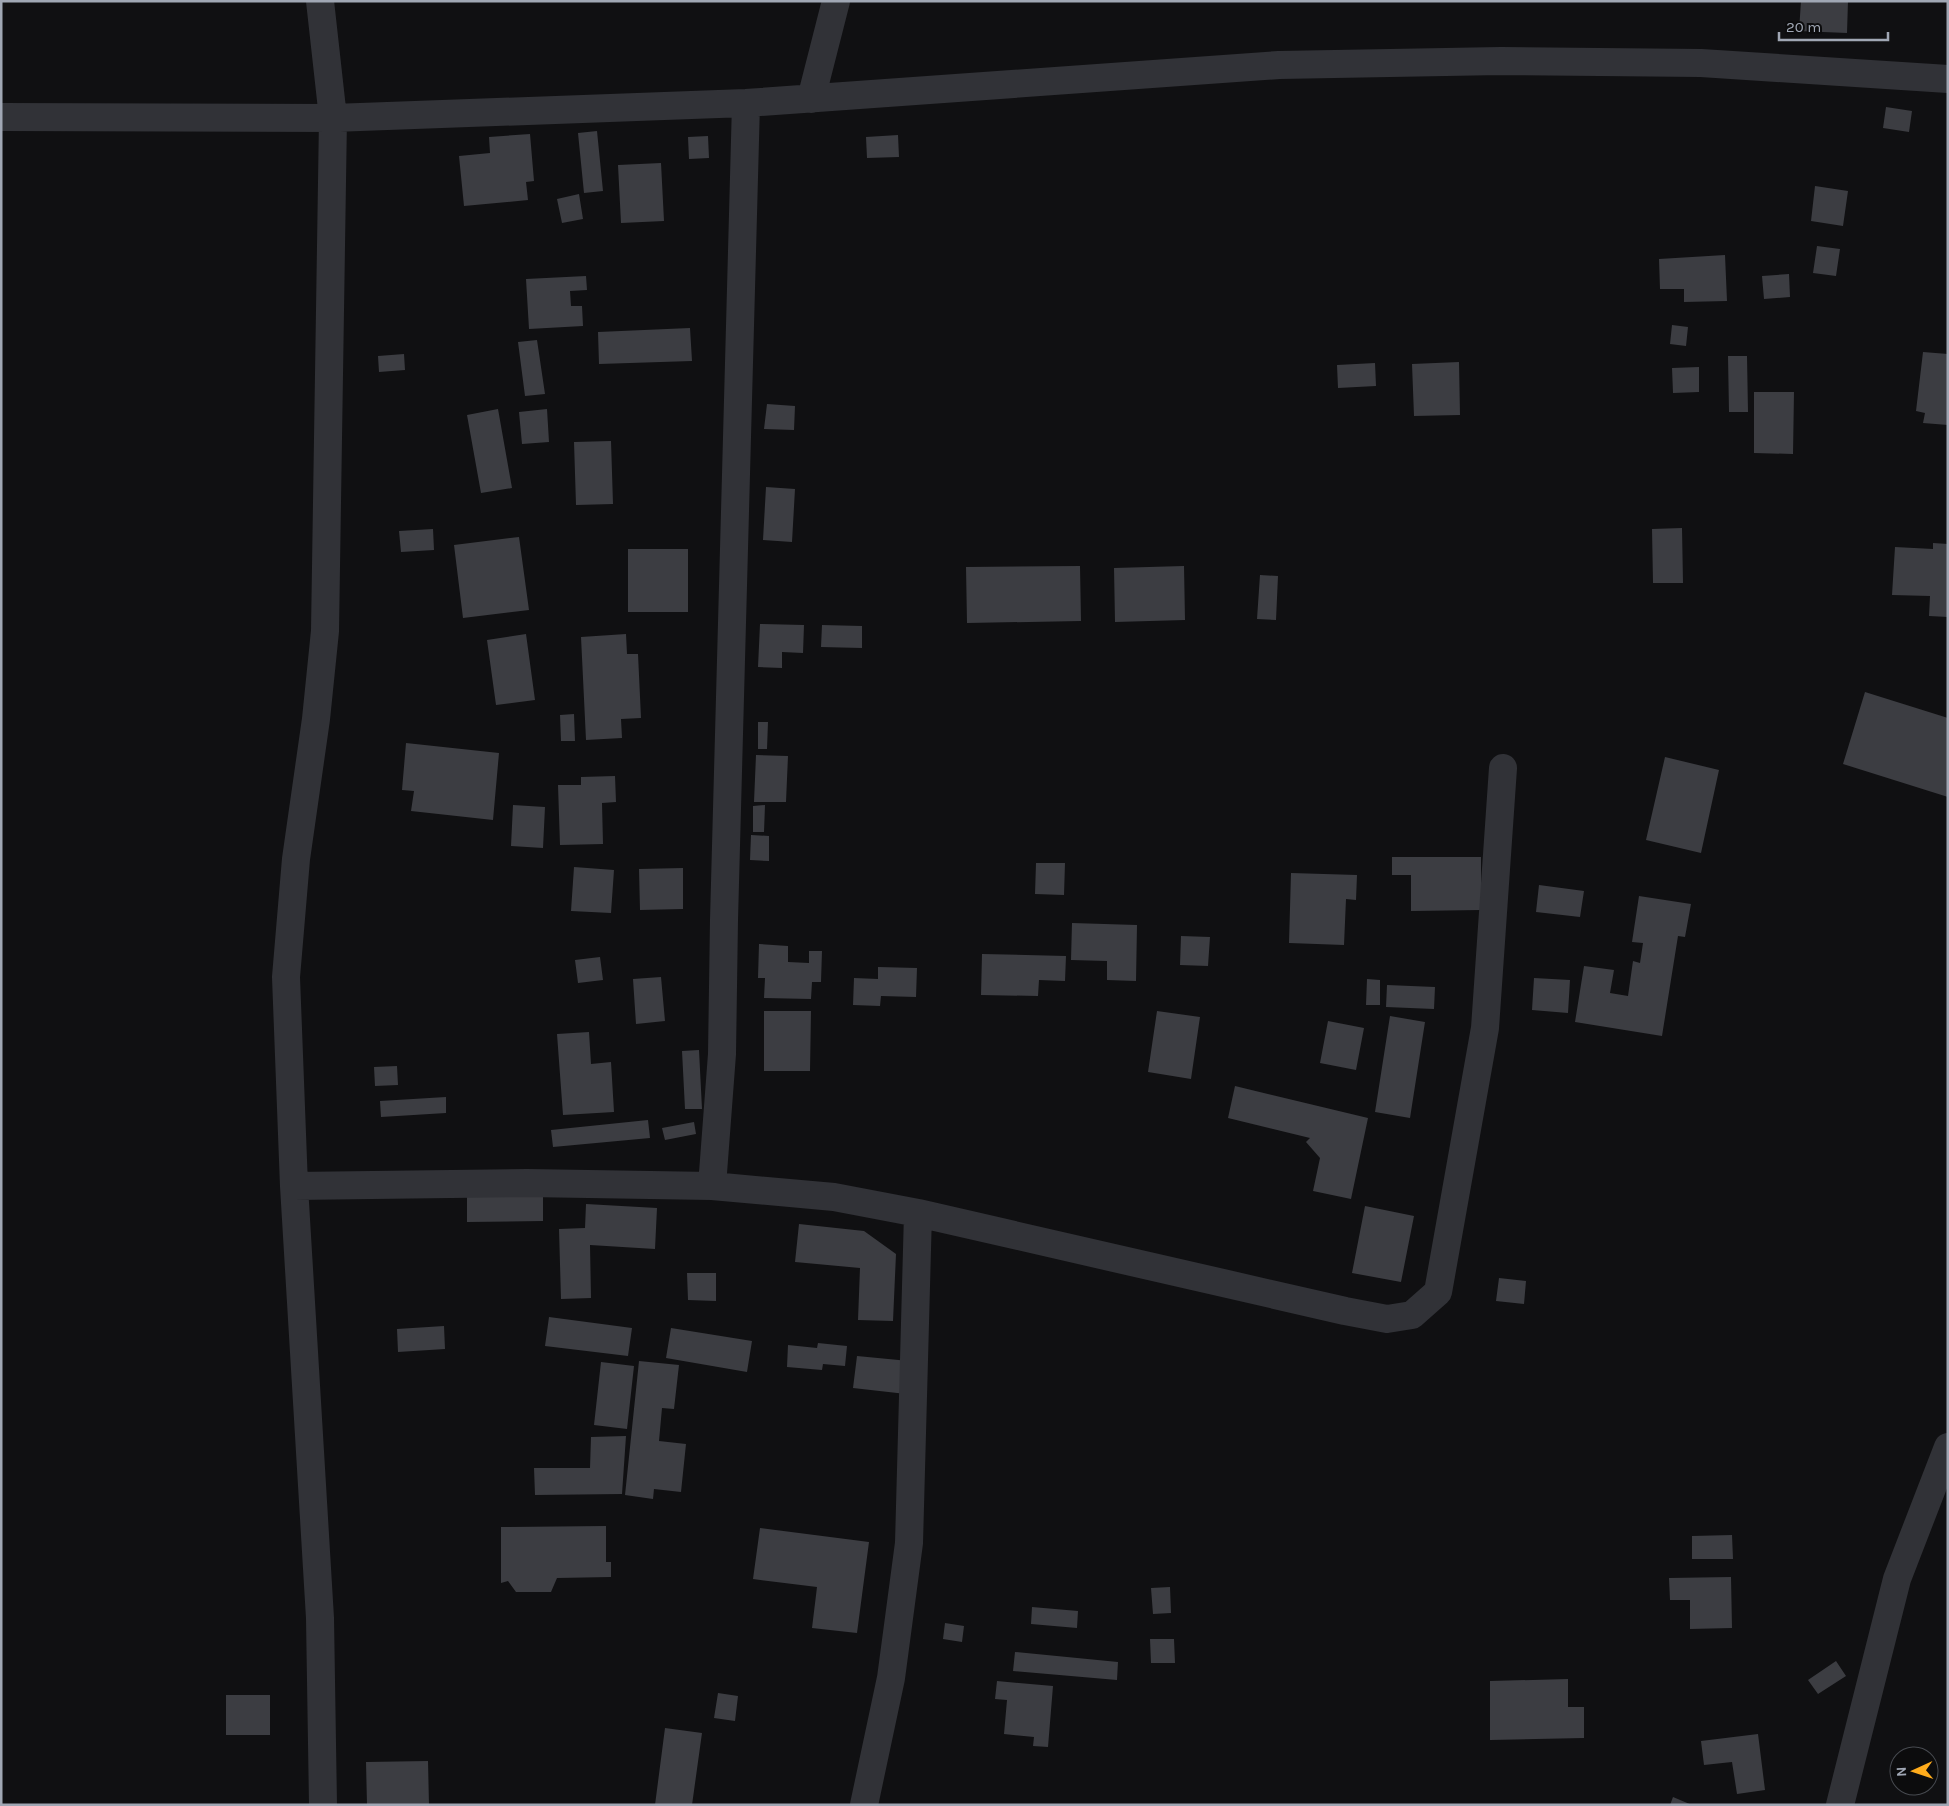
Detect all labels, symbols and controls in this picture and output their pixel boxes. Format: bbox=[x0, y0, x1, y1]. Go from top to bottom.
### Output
scale bar bbox=[1779, 10, 1888, 42]
text: 20 m bbox=[1786, 18, 1821, 36]
north arrow bbox=[1889, 1746, 1939, 1796]
text: N bbox=[1893, 1766, 1910, 1777]

